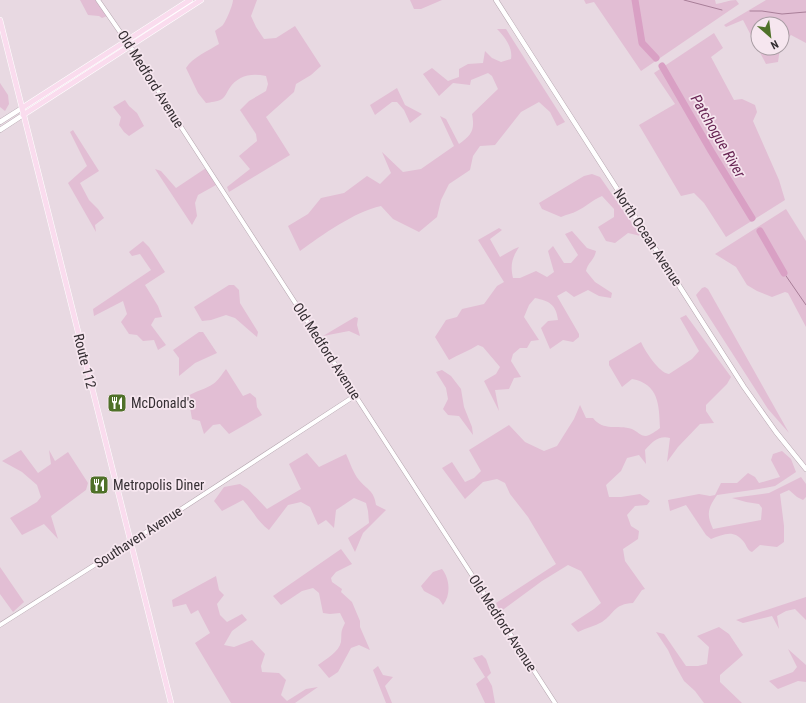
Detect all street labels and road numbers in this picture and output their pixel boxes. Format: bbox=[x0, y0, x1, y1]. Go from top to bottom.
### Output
street label: Old Medford Avenue bbox=[115, 27, 188, 131]
street label: North Ocean Avenue bbox=[611, 185, 686, 289]
street label: Old Medford Avenue bbox=[290, 300, 364, 403]
street label: Route 112 bbox=[70, 332, 100, 390]
street label: Southaven Avenue bbox=[91, 502, 185, 571]
street label: Old Medford Avenue bbox=[466, 572, 540, 675]

